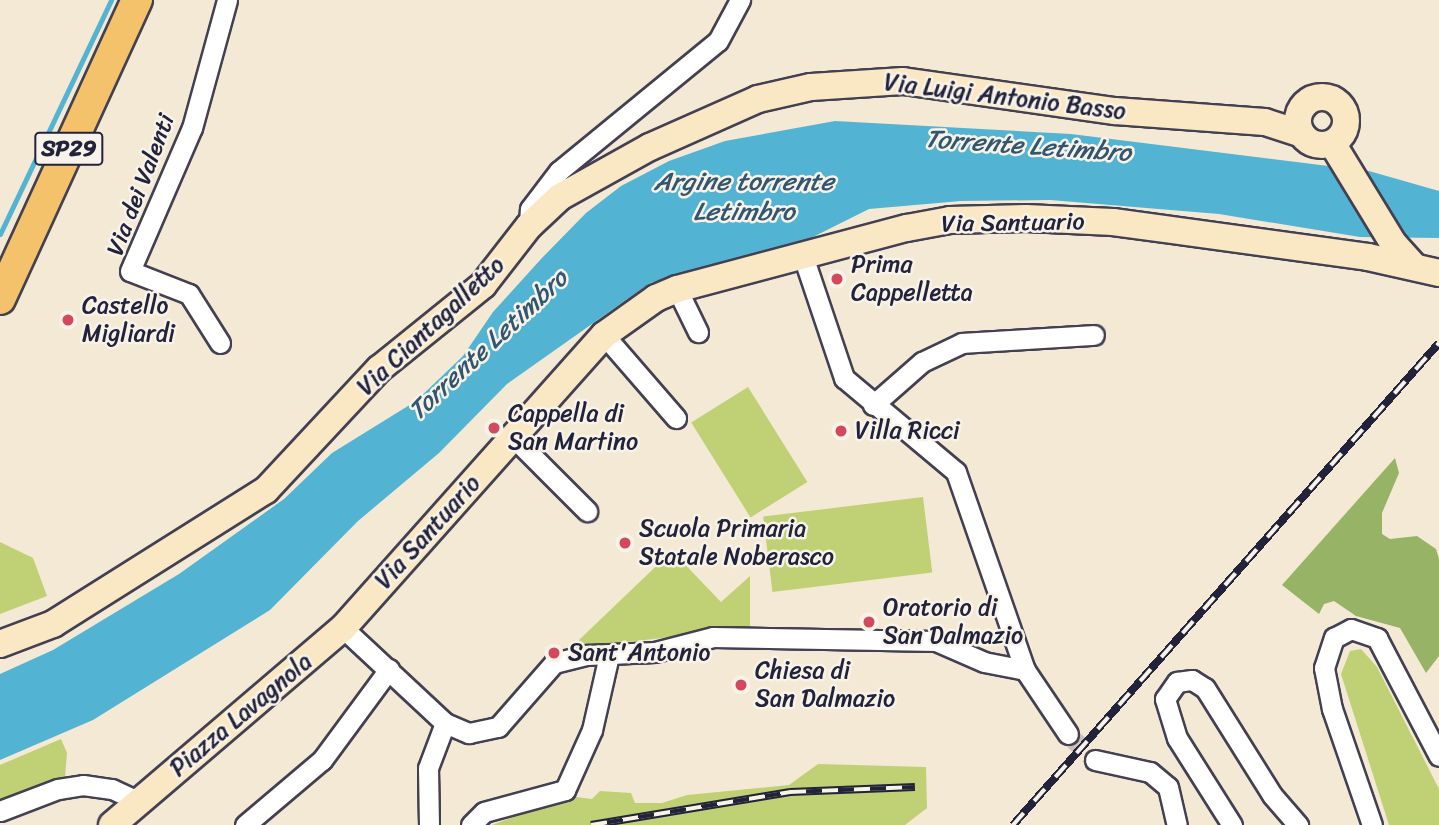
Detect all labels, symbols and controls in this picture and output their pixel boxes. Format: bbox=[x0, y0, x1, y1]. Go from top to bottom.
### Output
street label: Via Luigi Antonio Basso bbox=[881, 68, 1129, 126]
street label: Via dei Valenti bbox=[101, 110, 181, 260]
water label: Torrente Letimbro bbox=[924, 123, 1132, 169]
road number: SP29 bbox=[34, 130, 104, 168]
water label: Argine torrente Letimbro bbox=[654, 166, 834, 228]
street label: Via Santuario bbox=[941, 207, 1085, 239]
street label: Via Ciantagalletto bbox=[352, 251, 510, 401]
place label: Prima Cappelletta bbox=[851, 251, 973, 307]
water label: Torrente Letimbro bbox=[402, 263, 574, 427]
marker: Prima Cappelletta bbox=[829, 271, 845, 287]
place label: Castello Migliardi bbox=[82, 292, 175, 348]
marker: Castello Migliardi bbox=[60, 312, 76, 328]
place label: Cappella di San Martino bbox=[508, 400, 638, 456]
place label: Villa Ricci bbox=[855, 417, 960, 445]
marker: Cappella di San Martino bbox=[486, 420, 502, 436]
marker: Villa Ricci bbox=[833, 423, 849, 439]
street label: Via Santuario bbox=[369, 469, 487, 595]
place label: Scuola Primaria Statale Noberasco bbox=[639, 515, 834, 571]
marker: Scuola Primaria Statale Noberasco bbox=[617, 535, 633, 551]
place label: Oratorio di San Dalmazio bbox=[883, 594, 1023, 650]
marker: Oratorio di San Dalmazio bbox=[861, 614, 877, 630]
place label: Sant'Antonio bbox=[568, 639, 710, 667]
marker: Sant'Antonio bbox=[546, 645, 562, 661]
street label: Piazza Lavagnola bbox=[164, 647, 318, 783]
place label: Chiesa di San Dalmazio bbox=[755, 657, 895, 713]
marker: Chiesa di San Dalmazio bbox=[733, 677, 749, 693]

